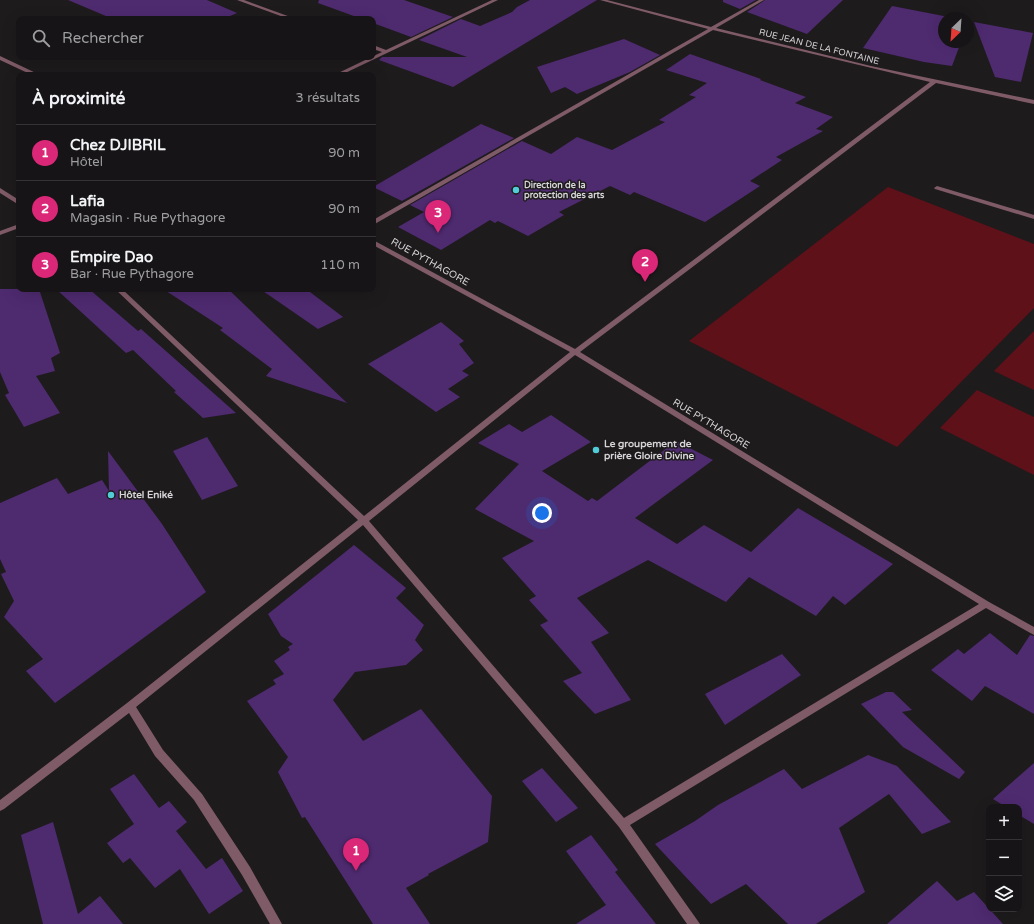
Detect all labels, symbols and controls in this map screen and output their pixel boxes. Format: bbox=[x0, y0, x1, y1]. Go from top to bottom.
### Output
north arrow bbox=[938, 12, 974, 48]
search box bbox=[16, 16, 376, 60]
icon: search bbox=[30, 27, 52, 49]
street label: RUE JEAN DE LA FONTAINE bbox=[758, 27, 880, 67]
text: Rechercher bbox=[62, 29, 144, 47]
text: À proximité bbox=[32, 88, 125, 109]
text: 3 résultats bbox=[296, 90, 360, 106]
text: Chez DJIBRIL bbox=[70, 136, 166, 154]
text: 1 bbox=[41, 145, 49, 161]
text: 90 m bbox=[328, 145, 360, 161]
text: Hôtel bbox=[70, 154, 103, 170]
place label: Direction de la protection des arts bbox=[524, 180, 605, 201]
marker: Direction de la protection des arts bbox=[511, 185, 521, 195]
text: Lafia bbox=[70, 192, 105, 210]
pin: 3 bbox=[425, 200, 451, 233]
text: 2 bbox=[41, 201, 49, 217]
text: 90 m bbox=[328, 201, 360, 217]
text: Magasin · Rue Pythagore bbox=[70, 210, 225, 226]
street label: RUE PYTHAGORE bbox=[389, 236, 471, 288]
text: Empire Dao bbox=[70, 248, 153, 266]
pin: 2 bbox=[632, 249, 658, 282]
text: 3 bbox=[41, 257, 49, 273]
text: 110 m bbox=[320, 257, 360, 273]
text: Bar · Rue Pythagore bbox=[70, 266, 194, 282]
street label: RUE PYTHAGORE bbox=[670, 396, 752, 452]
place label: Le groupement de prière Gloire Divine bbox=[604, 438, 695, 462]
marker: Le groupement de prière Gloire Divine bbox=[591, 445, 601, 455]
place label: Hôtel Eniké bbox=[119, 489, 173, 501]
marker: Hôtel Eniké bbox=[106, 490, 116, 500]
your location bbox=[532, 503, 552, 523]
map controls bbox=[986, 804, 1022, 912]
button: + bbox=[986, 804, 1022, 840]
pin: 1 bbox=[343, 838, 369, 871]
button: − bbox=[986, 840, 1022, 876]
button: layers bbox=[986, 876, 1022, 912]

